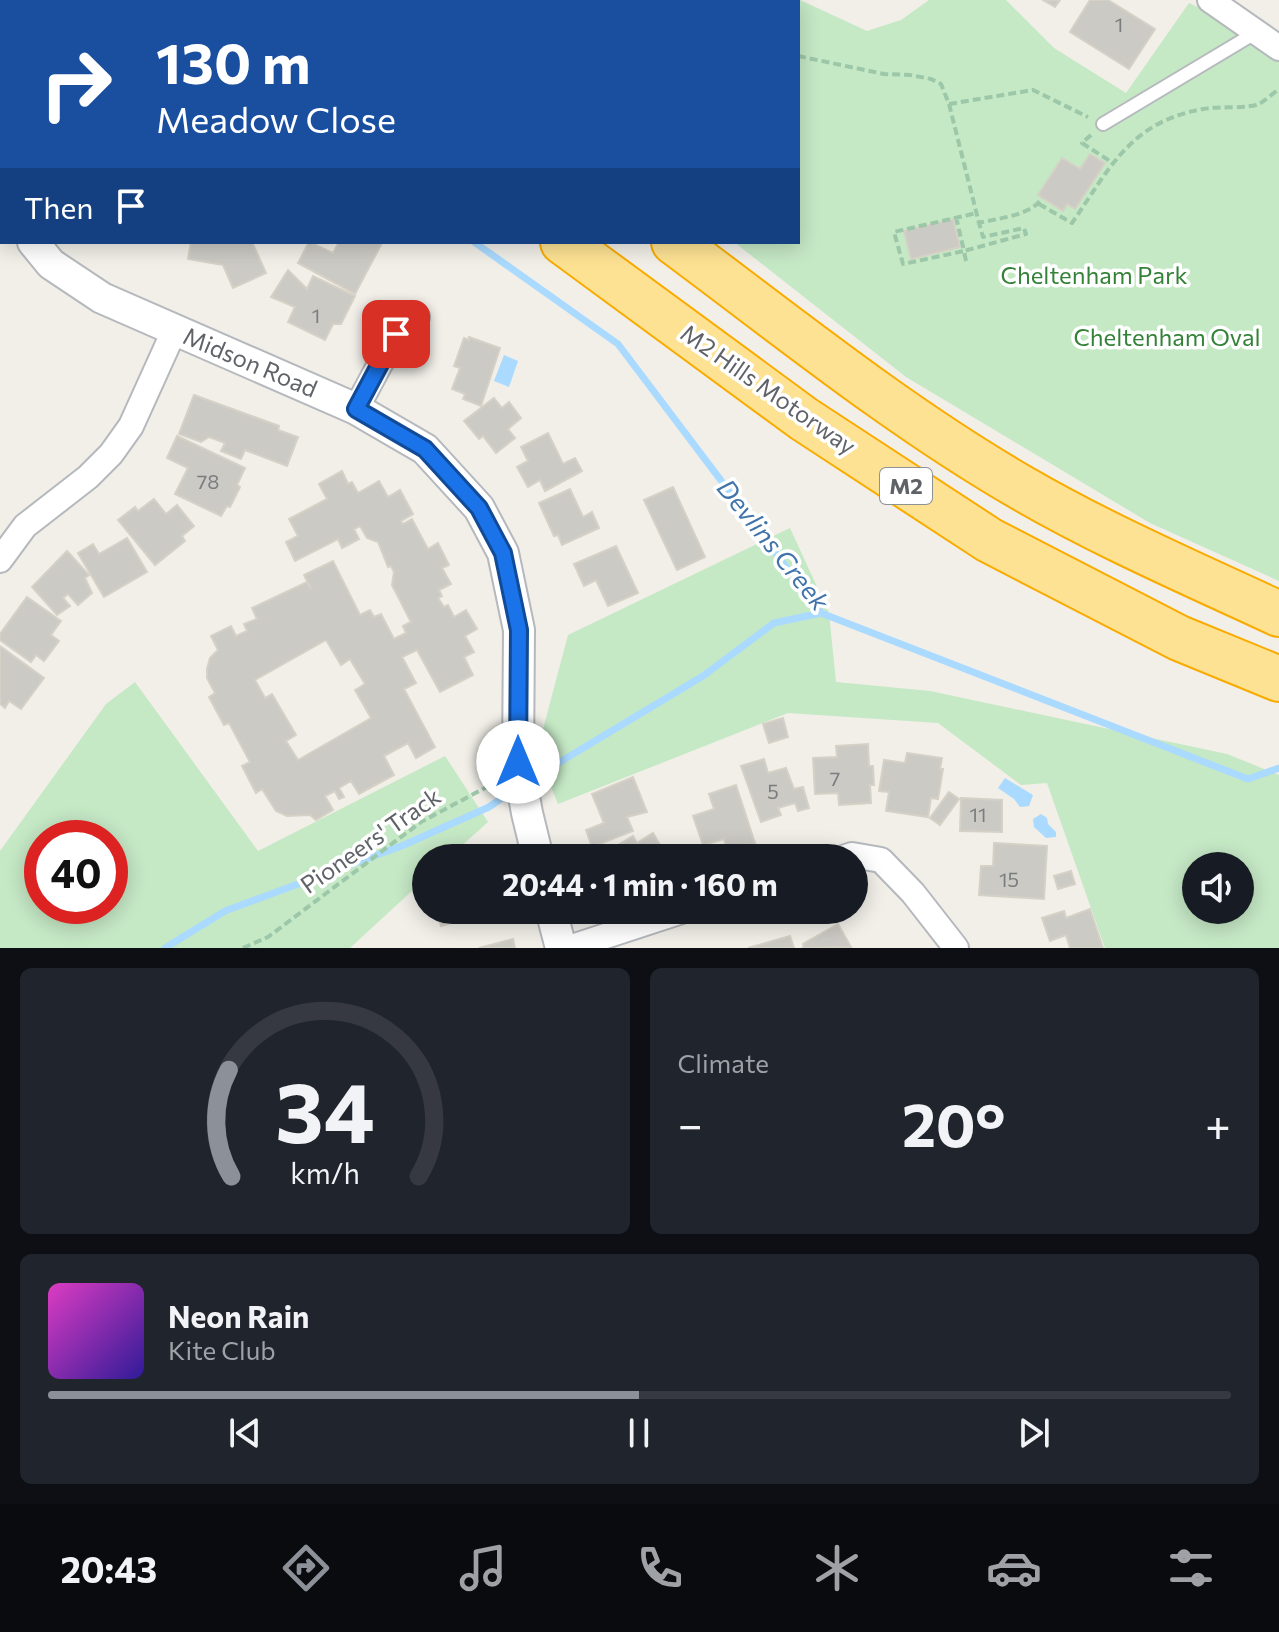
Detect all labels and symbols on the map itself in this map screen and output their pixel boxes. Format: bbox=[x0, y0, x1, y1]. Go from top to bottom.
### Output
house number: 1 bbox=[1115, 12, 1123, 36]
park label: Cheltenham Park bbox=[1000, 260, 1188, 289]
pin bbox=[362, 300, 430, 368]
house number: 1 bbox=[312, 303, 320, 327]
street label: M2 Hills Motorway bbox=[676, 317, 862, 460]
street label: Midson Road bbox=[179, 320, 322, 403]
park label: Cheltenham Oval bbox=[1073, 322, 1261, 351]
road number: M2 bbox=[880, 468, 932, 504]
house number: 78 bbox=[197, 469, 219, 493]
water label: Devlins Creek bbox=[712, 472, 837, 617]
position arrow bbox=[476, 720, 560, 804]
house number: 7 bbox=[830, 766, 840, 790]
house number: 5 bbox=[767, 779, 779, 803]
street label: Pioneers' Track bbox=[295, 781, 446, 899]
house number: 11 bbox=[969, 802, 987, 826]
speed limit sign: 40 bbox=[24, 820, 128, 924]
house number: 15 bbox=[999, 867, 1019, 891]

